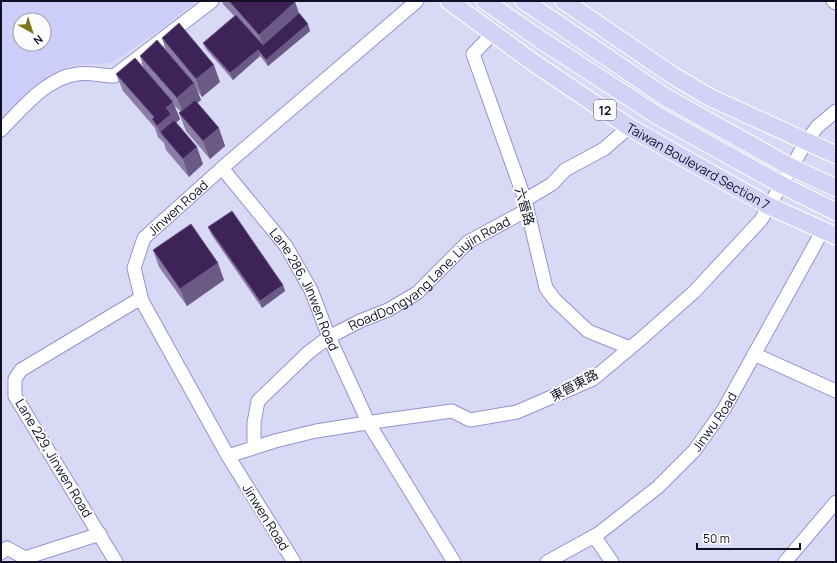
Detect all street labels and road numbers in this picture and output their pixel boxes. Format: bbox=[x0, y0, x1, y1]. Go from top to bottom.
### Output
road number: 12 bbox=[594, 100, 616, 120]
street label: Taiwan Boulevard Section 7 bbox=[623, 118, 773, 214]
street label: Jinwen Road bbox=[144, 176, 212, 240]
street label: 六晉路 bbox=[511, 185, 539, 227]
street label: RoadDongyang Lane, Liujin Road bbox=[345, 212, 513, 335]
street label: Lane 286, Jinwen Road bbox=[266, 224, 343, 354]
street label: 東晉東路 bbox=[547, 365, 601, 405]
street label: Jinwu Road bbox=[688, 389, 741, 455]
street label: Lane 229, Jinwen Road bbox=[11, 395, 97, 521]
street label: Jinwen Road bbox=[238, 480, 294, 554]

